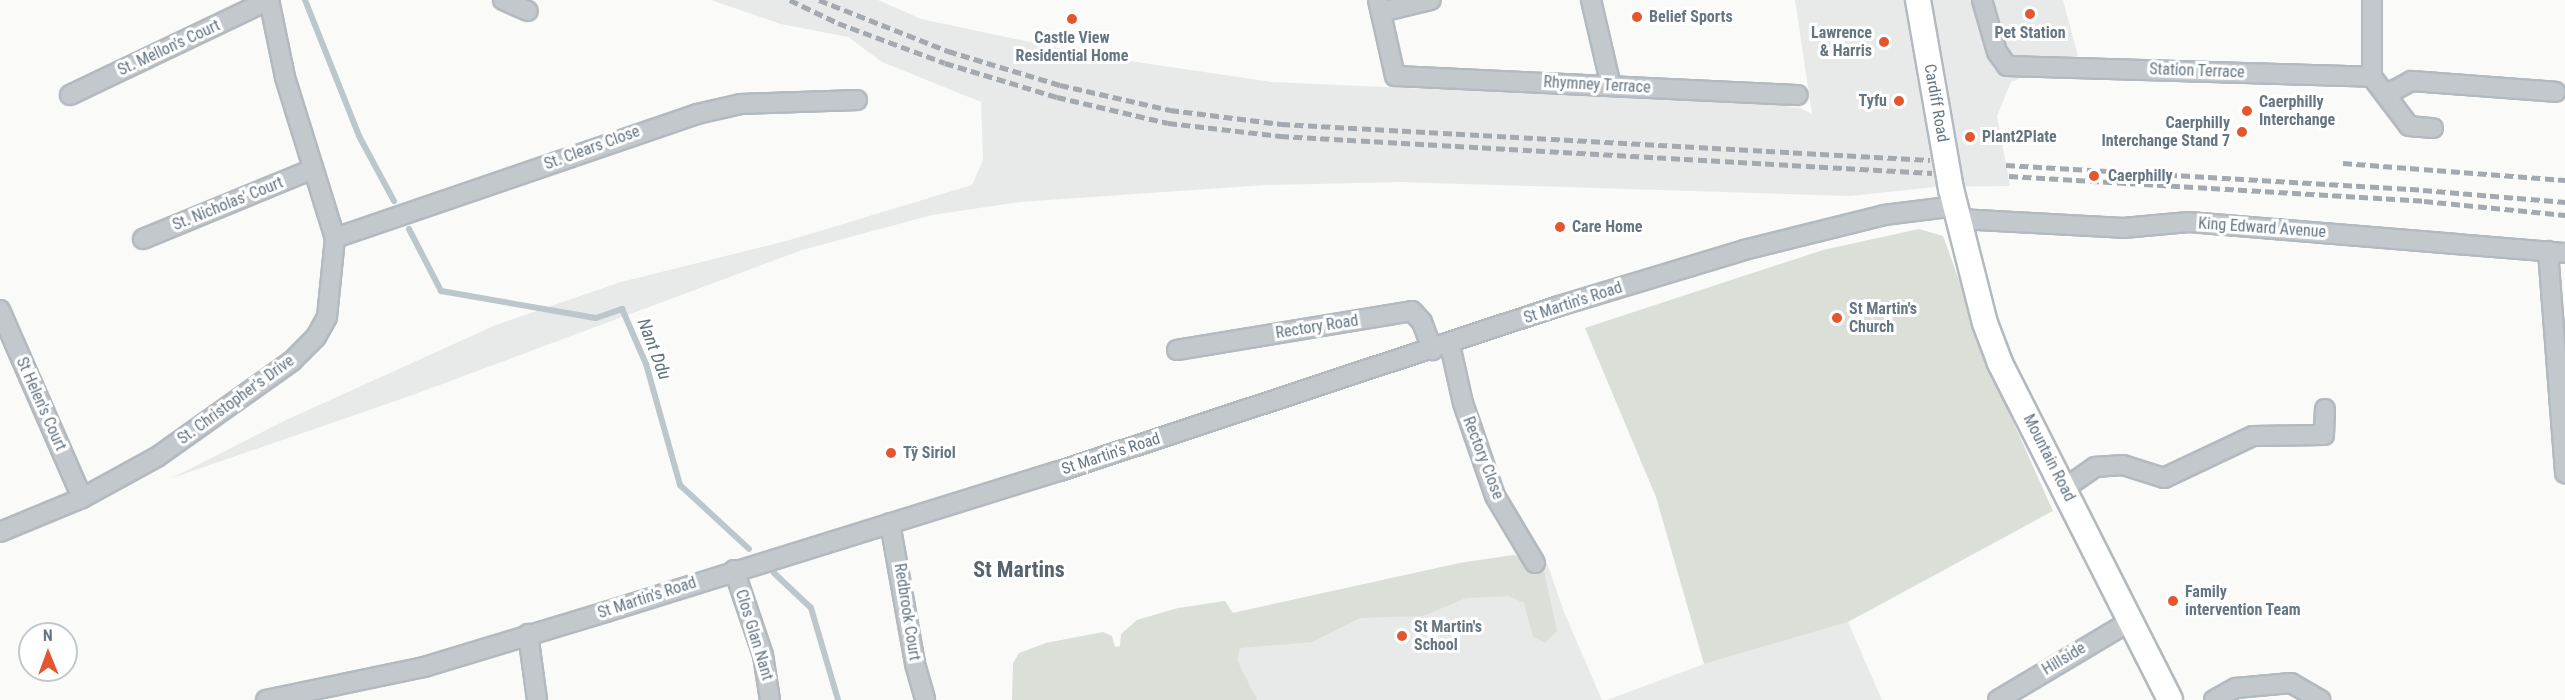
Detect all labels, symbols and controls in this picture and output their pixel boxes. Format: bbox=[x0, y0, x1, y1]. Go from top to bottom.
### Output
place label: Belief Sports bbox=[1649, 7, 1733, 27]
marker: Pet Station bbox=[2023, 7, 2037, 21]
marker: Belief Sports bbox=[1630, 10, 1644, 24]
marker: Castle View Residential Home bbox=[1065, 12, 1079, 26]
street label: St. Mellon's Court bbox=[115, 16, 223, 80]
place label: Lawrence & Harris bbox=[1811, 23, 1872, 61]
place label: Pet Station bbox=[1994, 23, 2066, 43]
place label: Castle View Residential Home bbox=[1016, 28, 1128, 66]
marker: Lawrence & Harris bbox=[1877, 35, 1891, 49]
street label: Station Terrace bbox=[2149, 60, 2245, 82]
street label: Cardiff Road bbox=[1920, 62, 1952, 144]
street label: Rhymney Terrace bbox=[1543, 73, 1651, 97]
place label: Tyfu bbox=[1859, 91, 1887, 111]
place label: Caerphilly Interchange bbox=[2259, 92, 2335, 130]
marker: Tyfu bbox=[1892, 94, 1906, 108]
marker: Caerphilly Interchange bbox=[2240, 104, 2254, 118]
place label: Caerphilly Interchange Stand 7 bbox=[2101, 113, 2230, 151]
street label: St. Clears Close bbox=[542, 122, 642, 174]
marker: Caerphilly Interchange Stand 7 bbox=[2235, 125, 2249, 139]
place label: Plant2Plate bbox=[1982, 127, 2057, 147]
marker: Plant2Plate bbox=[1963, 130, 1977, 144]
place label: Caerphilly bbox=[2108, 166, 2173, 186]
marker: Caerphilly bbox=[2085, 167, 2103, 185]
street label: St. Nicholas' Court bbox=[170, 173, 286, 235]
street label: King Edward Avenue bbox=[2198, 214, 2326, 242]
place label: Care Home bbox=[1572, 217, 1642, 237]
marker: Care Home bbox=[1553, 220, 1567, 234]
street label: St Martin's Road bbox=[1521, 278, 1625, 328]
place label: St Martin's Church bbox=[1849, 299, 1917, 337]
street label: Rectory Road bbox=[1274, 311, 1360, 343]
marker: St Martin's Church bbox=[1830, 311, 1844, 325]
water label: Nant Ddu bbox=[632, 315, 676, 383]
street label: St. Christopher's Drive bbox=[174, 351, 298, 449]
street label: St Helen's Court bbox=[12, 354, 70, 454]
street label: Mountain Road bbox=[2019, 411, 2079, 505]
street label: Rectory Close bbox=[1458, 414, 1508, 502]
street label: St Martin's Road bbox=[1059, 429, 1163, 479]
place label: Tŷ Siriol bbox=[903, 443, 956, 463]
marker: Tŷ Siriol bbox=[884, 446, 898, 460]
district label: St Martins bbox=[973, 557, 1065, 583]
street label: Redbrook Court bbox=[890, 562, 924, 662]
street label: St Martin's Road bbox=[595, 573, 699, 623]
place label: Family intervention Team bbox=[2185, 582, 2301, 620]
street label: Clos Glan Nant bbox=[731, 587, 777, 683]
marker: Family intervention Team bbox=[2166, 594, 2180, 608]
place label: St Martin's School bbox=[1414, 617, 1482, 655]
north arrow bbox=[18, 622, 78, 682]
text: N bbox=[43, 626, 53, 645]
marker: St Martin's School bbox=[1395, 629, 1409, 643]
street label: Hillside bbox=[2039, 639, 2089, 679]

